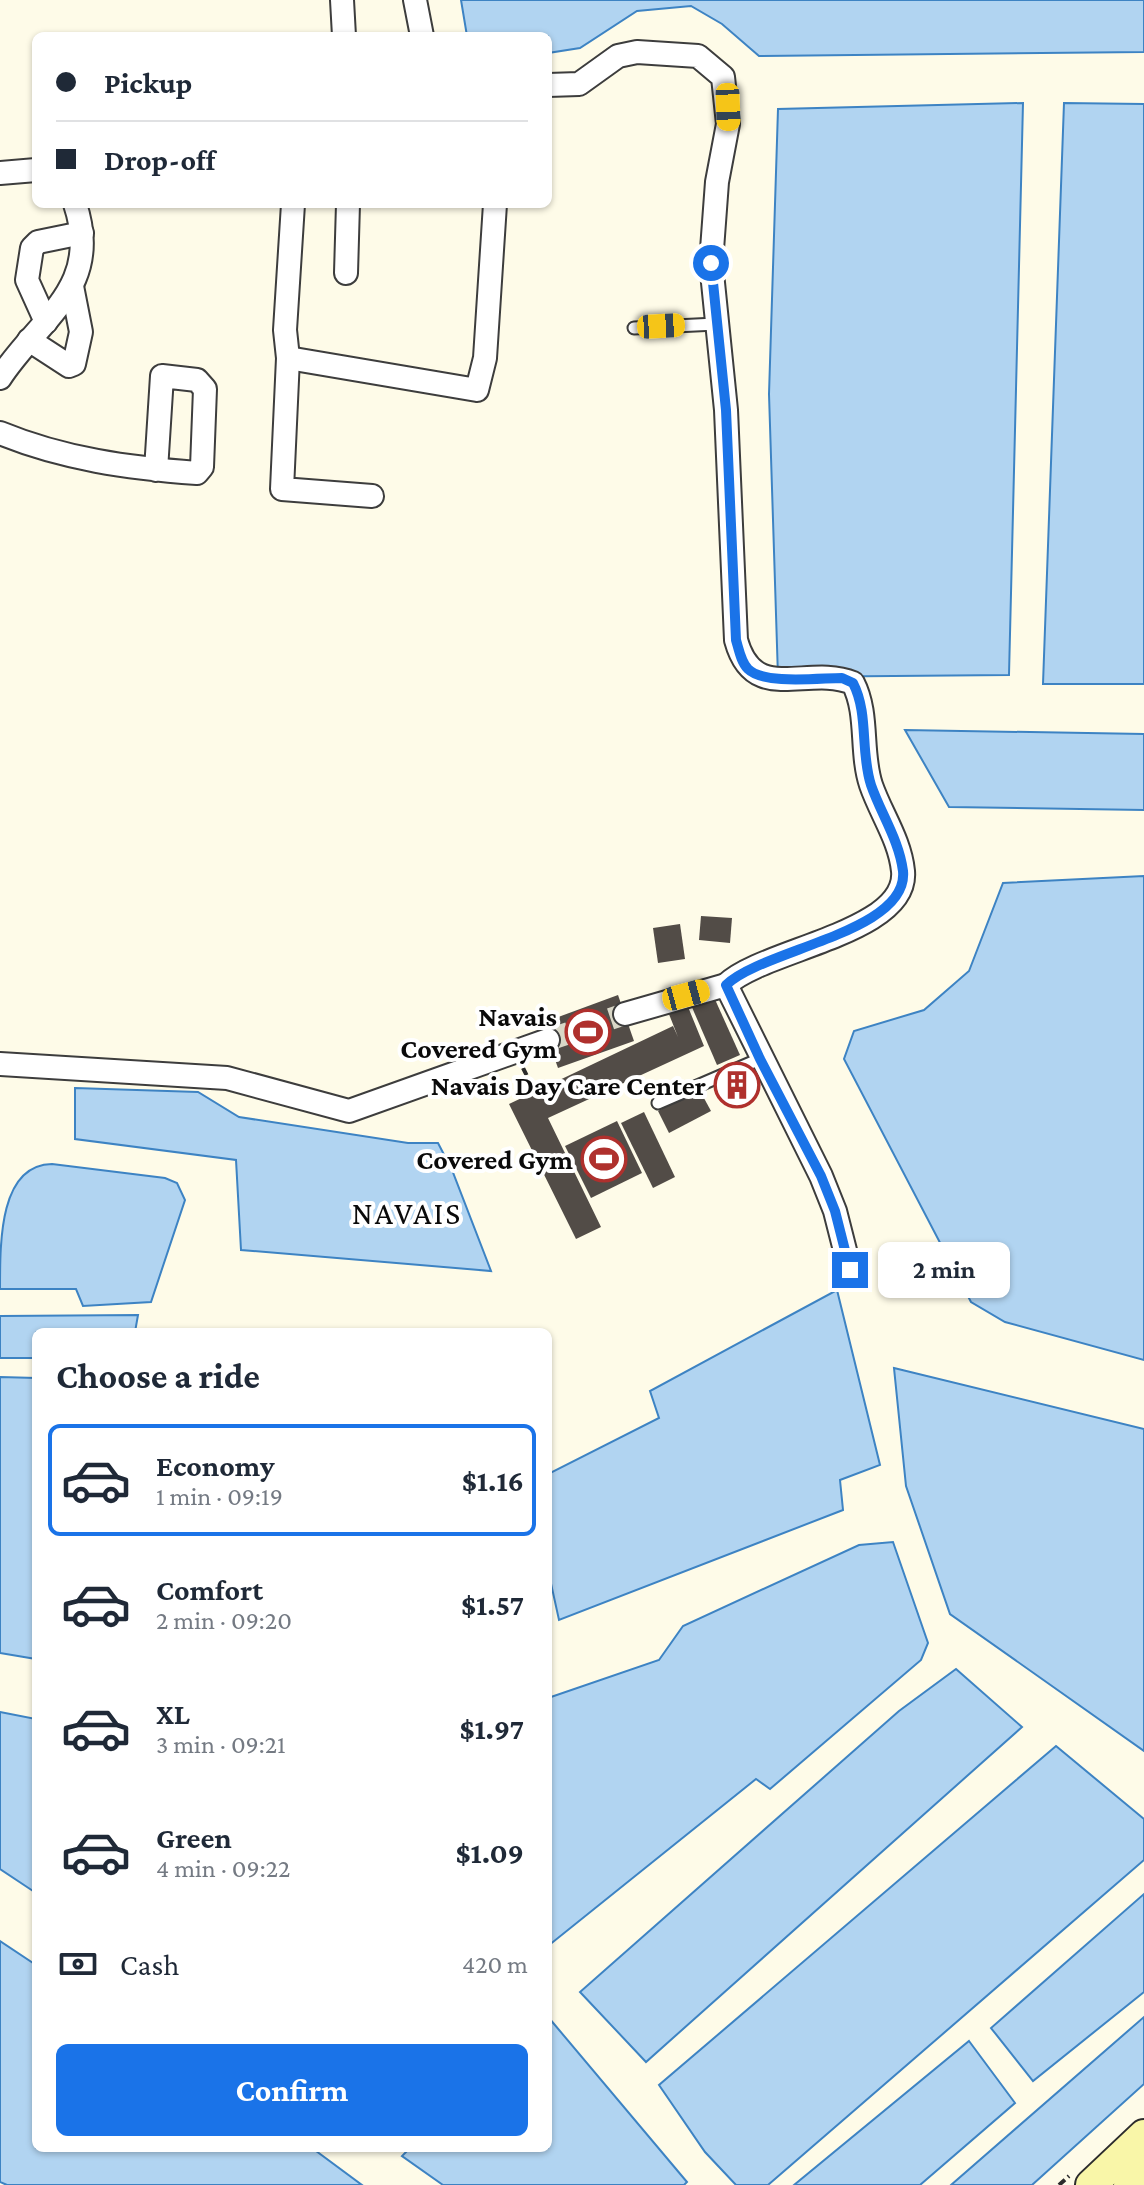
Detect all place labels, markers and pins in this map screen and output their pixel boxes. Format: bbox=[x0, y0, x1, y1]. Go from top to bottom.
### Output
place label: Navais Covered Gym bbox=[400, 1001, 557, 1064]
sports icon: Navais Covered Gym bbox=[564, 1008, 612, 1056]
building icon: Navais Day Care Center bbox=[713, 1061, 761, 1109]
place label: Navais Day Care Center bbox=[431, 1070, 706, 1101]
sports icon: Covered Gym bbox=[580, 1135, 628, 1183]
place label: Covered Gym bbox=[416, 1144, 573, 1175]

